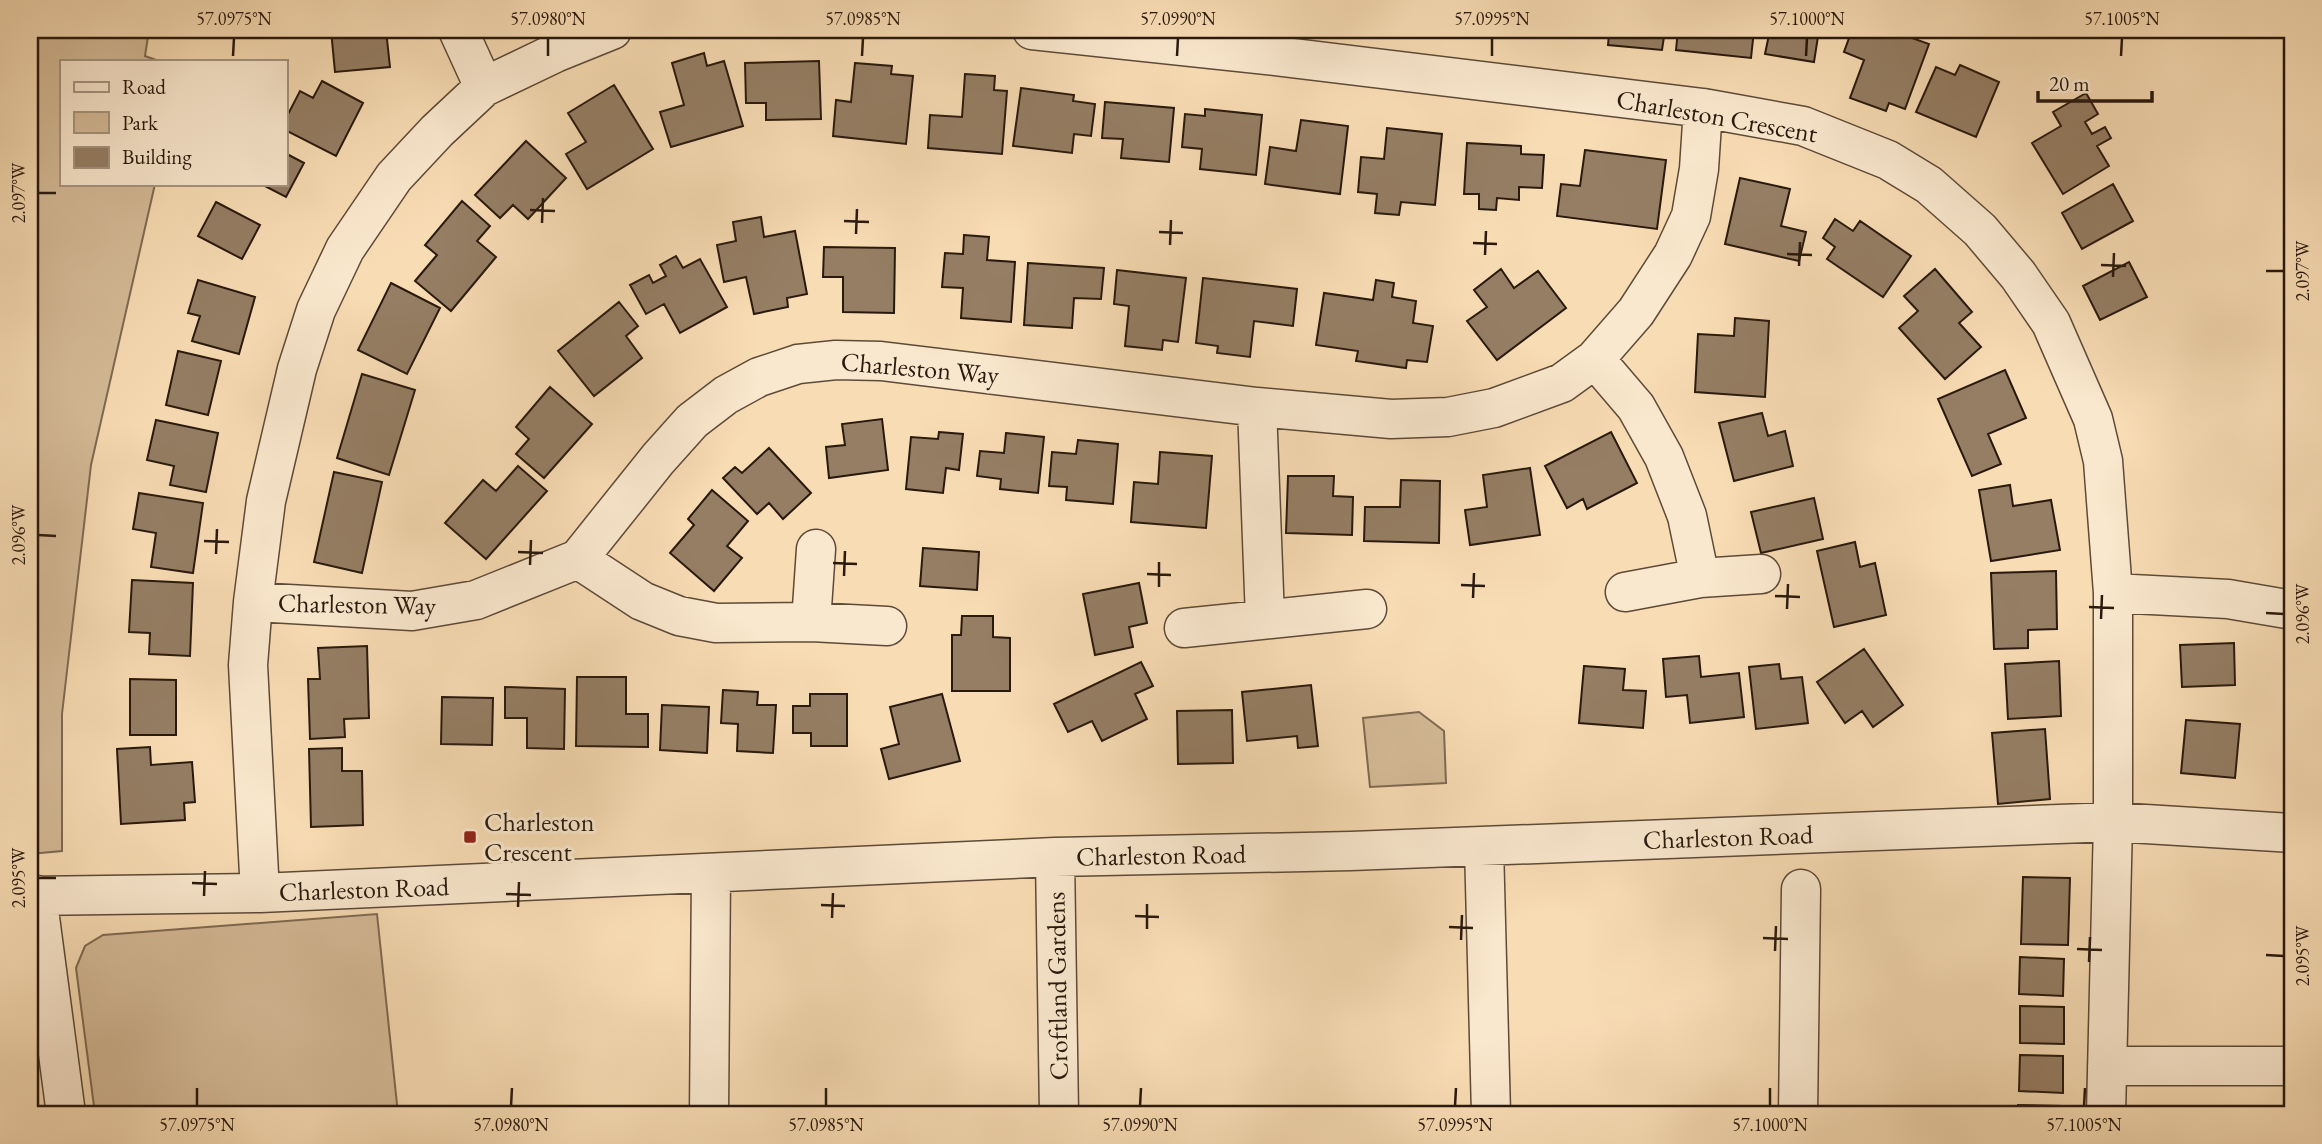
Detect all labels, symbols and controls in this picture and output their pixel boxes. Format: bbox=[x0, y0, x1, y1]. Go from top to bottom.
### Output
text: 57.0975°N bbox=[196, 7, 272, 30]
text: 57.0980°N bbox=[510, 7, 586, 30]
text: 57.0985°N bbox=[825, 7, 901, 30]
text: 57.0990°N bbox=[1140, 7, 1216, 30]
text: 57.0995°N bbox=[1454, 7, 1530, 30]
text: 57.1000°N bbox=[1769, 7, 1845, 30]
text: 57.1005°N bbox=[2084, 7, 2160, 30]
legend bbox=[60, 60, 287, 186]
scale bar bbox=[2038, 60, 2152, 104]
text: 20 m bbox=[2049, 70, 2090, 97]
text: Road bbox=[122, 73, 166, 100]
street label: Charleston Crescent bbox=[1614, 82, 1820, 150]
text: Park bbox=[122, 109, 159, 136]
text: Building bbox=[122, 143, 192, 170]
text: 2.097°W bbox=[7, 162, 30, 223]
text: 2.097°W bbox=[2291, 240, 2314, 301]
street label: Charleston Way bbox=[840, 344, 1001, 392]
text: 2.096°W bbox=[7, 504, 30, 565]
text: 2.096°W bbox=[2291, 583, 2314, 644]
street label: Charleston Way bbox=[278, 586, 437, 622]
place label: Charleston Crescent bbox=[484, 805, 595, 869]
street label: Charleston Road bbox=[1642, 817, 1814, 857]
marker: Charleston Crescent bbox=[462, 829, 478, 845]
street label: Charleston Road bbox=[1076, 837, 1247, 873]
text: 2.095°W bbox=[7, 847, 30, 908]
street label: Charleston Road bbox=[278, 869, 450, 909]
street label: Croftland Gardens bbox=[1038, 891, 1076, 1081]
text: 2.095°W bbox=[2291, 925, 2314, 986]
text: 57.0975°N bbox=[159, 1113, 235, 1136]
text: 57.0980°N bbox=[473, 1113, 549, 1136]
text: 57.0985°N bbox=[788, 1113, 864, 1136]
text: 57.0990°N bbox=[1102, 1113, 1178, 1136]
text: 57.0995°N bbox=[1417, 1113, 1493, 1136]
text: 57.1000°N bbox=[1732, 1113, 1808, 1136]
text: 57.1005°N bbox=[2046, 1113, 2122, 1136]

